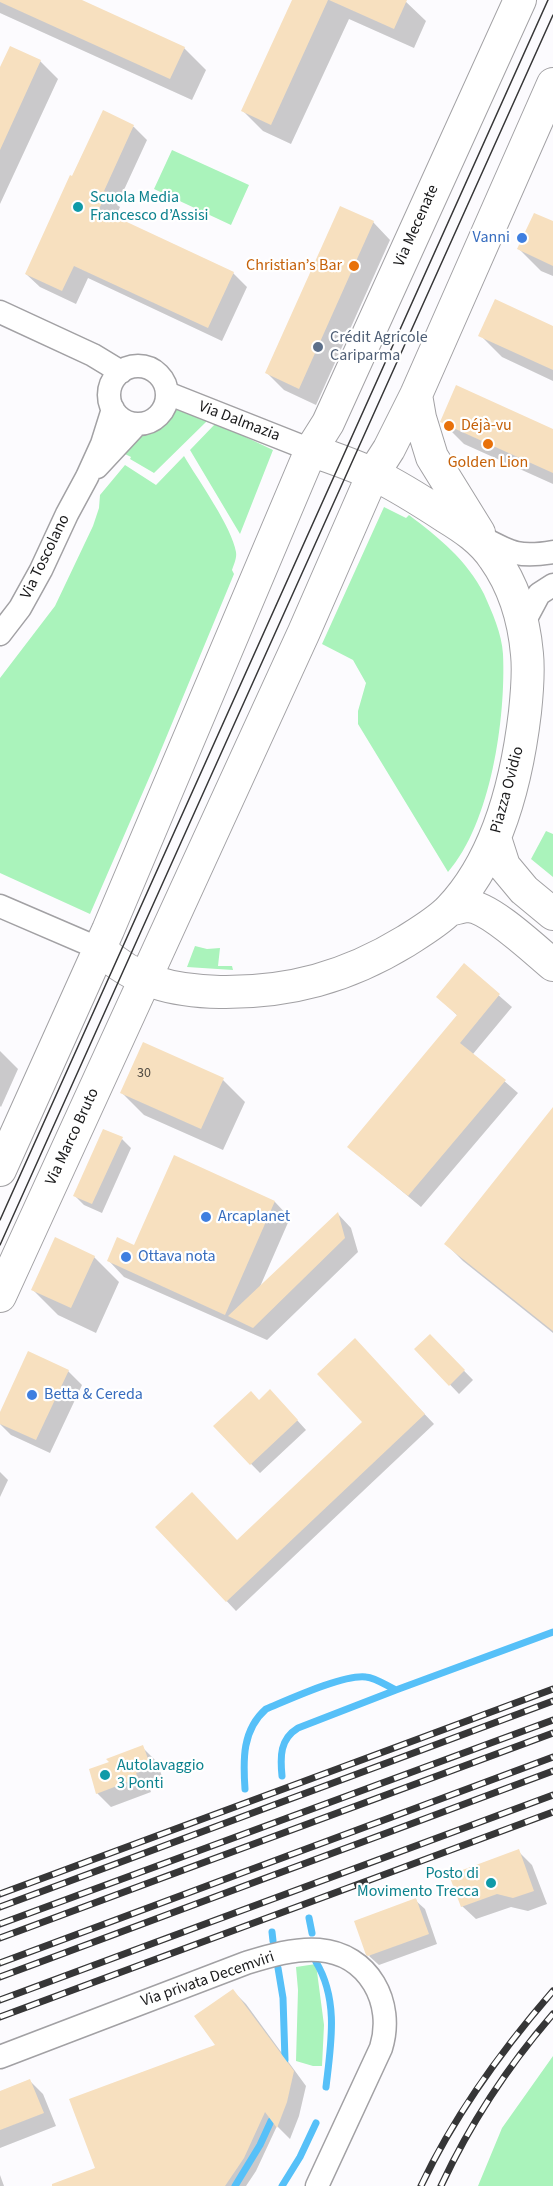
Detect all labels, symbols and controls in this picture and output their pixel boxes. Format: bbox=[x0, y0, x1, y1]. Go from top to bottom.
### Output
street label: Via Mecenate bbox=[390, 182, 444, 270]
place label: Scuola Media Francesco d’Assisi bbox=[90, 188, 209, 226]
marker: Scuola Media Francesco d’Assisi bbox=[71, 200, 85, 214]
place label: Vanni bbox=[473, 228, 510, 248]
marker: Vanni bbox=[515, 231, 529, 245]
place label: Christian’s Bar bbox=[246, 256, 342, 276]
marker: Christian’s Bar bbox=[347, 259, 361, 273]
place label: Crédit Agricole Cariparma bbox=[330, 328, 428, 366]
marker: Crédit Agricole Cariparma bbox=[311, 340, 325, 354]
street label: Via Dalmazia bbox=[196, 398, 282, 446]
place label: Déjà-vu bbox=[461, 416, 512, 436]
marker: Déjà-vu bbox=[442, 419, 456, 433]
marker: Golden Lion bbox=[481, 437, 495, 451]
place label: Golden Lion bbox=[448, 453, 528, 473]
street label: Via Toscolano bbox=[17, 512, 75, 602]
street label: Piazza Ovidio bbox=[487, 744, 529, 836]
house number: 30 bbox=[137, 1066, 151, 1082]
street label: Via Marco Bruto bbox=[42, 1085, 104, 1189]
place label: Arcaplanet bbox=[218, 1207, 290, 1227]
marker: Arcaplanet bbox=[199, 1210, 213, 1224]
place label: Ottava nota bbox=[138, 1247, 216, 1267]
marker: Ottava nota bbox=[119, 1250, 133, 1264]
place label: Betta & Cereda bbox=[44, 1385, 143, 1405]
marker: Betta & Cereda bbox=[25, 1388, 39, 1402]
place label: Autolavaggio 3 Ponti bbox=[117, 1756, 204, 1794]
marker: Autolavaggio 3 Ponti bbox=[98, 1768, 112, 1782]
place label: Posto di Movimento Trecca bbox=[357, 1864, 479, 1902]
marker: Posto di Movimento Trecca bbox=[484, 1876, 498, 1890]
street label: Via privata Decemviri bbox=[139, 1948, 277, 2012]

